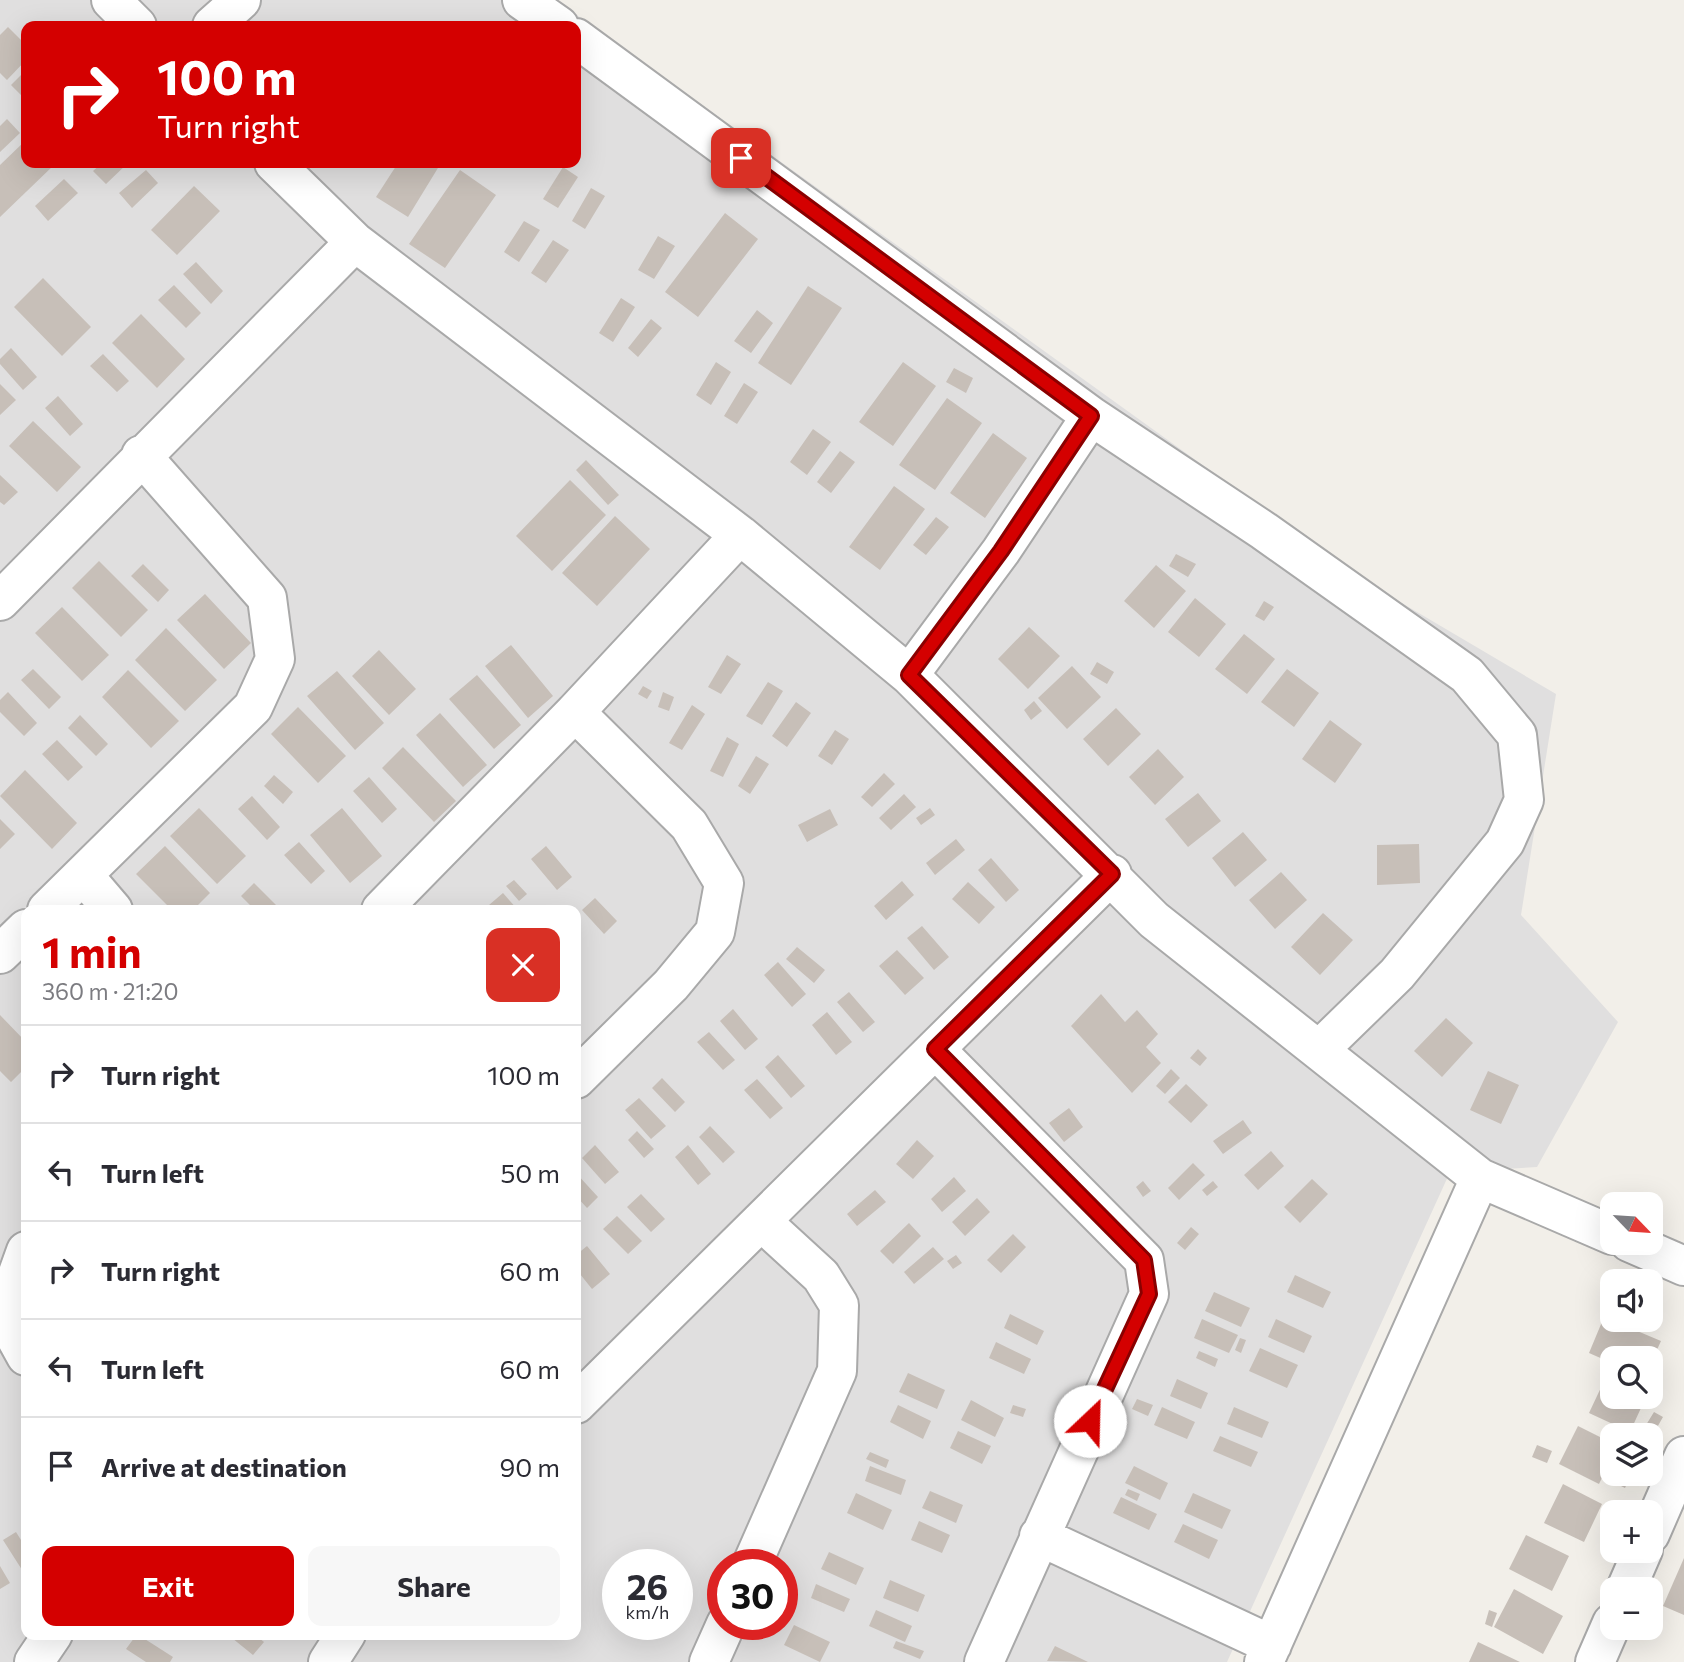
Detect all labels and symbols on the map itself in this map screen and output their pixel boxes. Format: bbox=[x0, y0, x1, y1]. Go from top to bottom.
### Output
pin bbox=[711, 128, 771, 188]
north arrow bbox=[1600, 1192, 1662, 1255]
position arrow bbox=[1053, 1384, 1127, 1458]
speed limit sign: 30 bbox=[707, 1549, 798, 1640]

